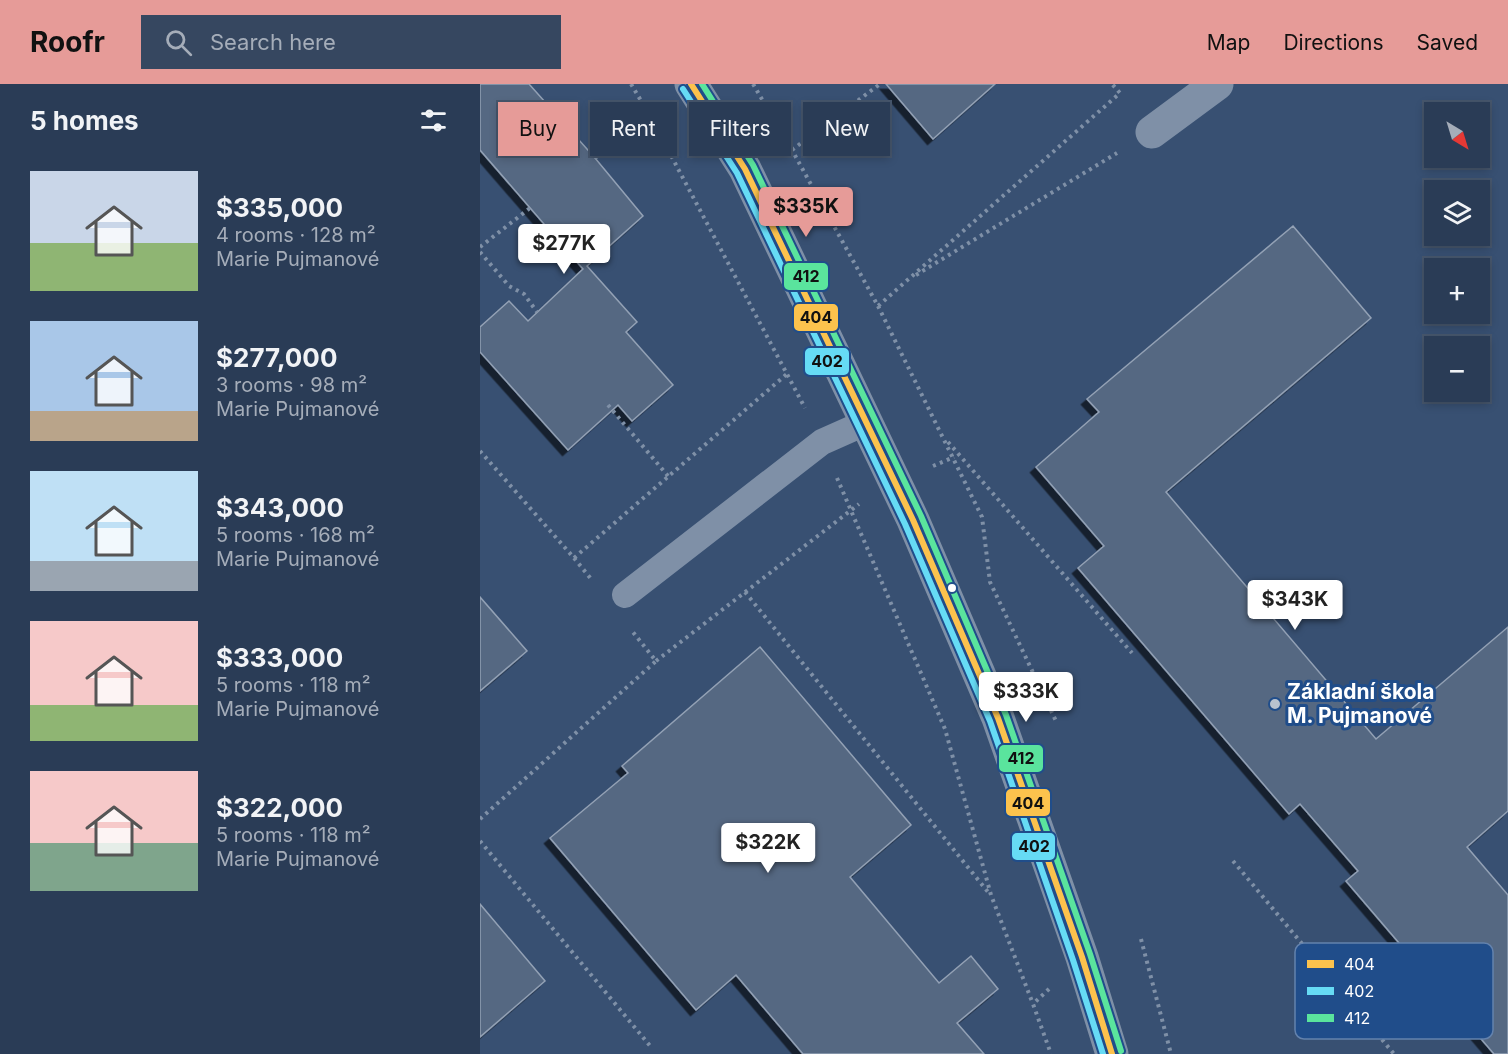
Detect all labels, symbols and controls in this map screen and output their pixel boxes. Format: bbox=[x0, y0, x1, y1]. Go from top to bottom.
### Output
search box bbox=[141, 15, 561, 69]
text: Roofr bbox=[30, 25, 105, 59]
icon: search bbox=[162, 26, 195, 59]
text: Search here bbox=[210, 29, 336, 55]
text: Map bbox=[1207, 30, 1250, 55]
text: Directions bbox=[1283, 30, 1384, 55]
text: Saved bbox=[1417, 30, 1478, 55]
chip: Buy bbox=[498, 102, 578, 156]
chip: Rent bbox=[590, 102, 677, 156]
chip: Filters bbox=[689, 102, 791, 156]
chip: New bbox=[803, 102, 890, 156]
north arrow bbox=[1424, 102, 1490, 168]
map controls bbox=[1424, 102, 1490, 402]
icon: filters bbox=[417, 104, 450, 137]
text: 5 homes bbox=[30, 105, 139, 136]
button: layers bbox=[1424, 180, 1490, 246]
pin: $335K bbox=[764, 187, 848, 238]
text: $335,000 bbox=[216, 192, 343, 223]
text: $335K bbox=[773, 194, 839, 218]
icon: home bbox=[78, 195, 150, 267]
text: 4 rooms · 128 m² bbox=[216, 223, 376, 247]
pin: $277K bbox=[522, 224, 606, 275]
text: $277K bbox=[532, 231, 596, 255]
text: Marie Pujmanové bbox=[216, 247, 379, 271]
button: + bbox=[1424, 258, 1490, 324]
line badge: 412 bbox=[783, 262, 829, 291]
text: 412 bbox=[792, 266, 820, 286]
line badge: 404 bbox=[793, 303, 839, 332]
text: 404 bbox=[800, 307, 832, 327]
button: − bbox=[1424, 336, 1490, 402]
text: $277,000 bbox=[216, 342, 337, 373]
icon: home bbox=[78, 345, 150, 417]
line badge: 402 bbox=[804, 347, 850, 376]
text: 402 bbox=[811, 351, 843, 371]
text: 3 rooms · 98 m² bbox=[216, 373, 367, 397]
text: Marie Pujmanové bbox=[216, 397, 379, 421]
text: $343,000 bbox=[216, 492, 344, 523]
icon: home bbox=[78, 495, 150, 567]
text: 5 rooms · 168 m² bbox=[216, 523, 375, 547]
text: Marie Pujmanové bbox=[216, 547, 379, 571]
pin: $343K bbox=[1253, 580, 1337, 631]
unlabelled marker bbox=[946, 582, 958, 594]
text: $343K bbox=[1262, 587, 1328, 611]
text: $333,000 bbox=[216, 642, 343, 673]
icon: home bbox=[78, 645, 150, 717]
pin: $333K bbox=[984, 672, 1068, 723]
text: 5 rooms · 118 m² bbox=[216, 673, 371, 697]
text: $333K bbox=[993, 679, 1059, 703]
place label: Základní škola M. Pujmanové bbox=[1287, 679, 1434, 728]
text: Marie Pujmanové bbox=[216, 697, 379, 721]
marker: Základní škola M. Pujmanové bbox=[1268, 697, 1282, 711]
line badge: 412 bbox=[998, 744, 1044, 773]
text: 412 bbox=[1007, 748, 1035, 768]
line badge: 404 bbox=[1005, 788, 1051, 817]
text: $322,000 bbox=[216, 792, 343, 823]
text: 404 bbox=[1012, 793, 1044, 813]
icon: home bbox=[78, 795, 150, 867]
text: 5 rooms · 118 m² bbox=[216, 823, 371, 847]
pin: $322K bbox=[726, 823, 810, 874]
text: $322K bbox=[735, 830, 801, 854]
line badge: 402 bbox=[1011, 832, 1056, 861]
text: 402 bbox=[1018, 836, 1050, 856]
text: Marie Pujmanové bbox=[216, 847, 379, 871]
legend bbox=[1295, 943, 1493, 1039]
text: 404 bbox=[1344, 954, 1375, 974]
text: 402 bbox=[1344, 981, 1374, 1001]
text: 412 bbox=[1344, 1008, 1370, 1028]

